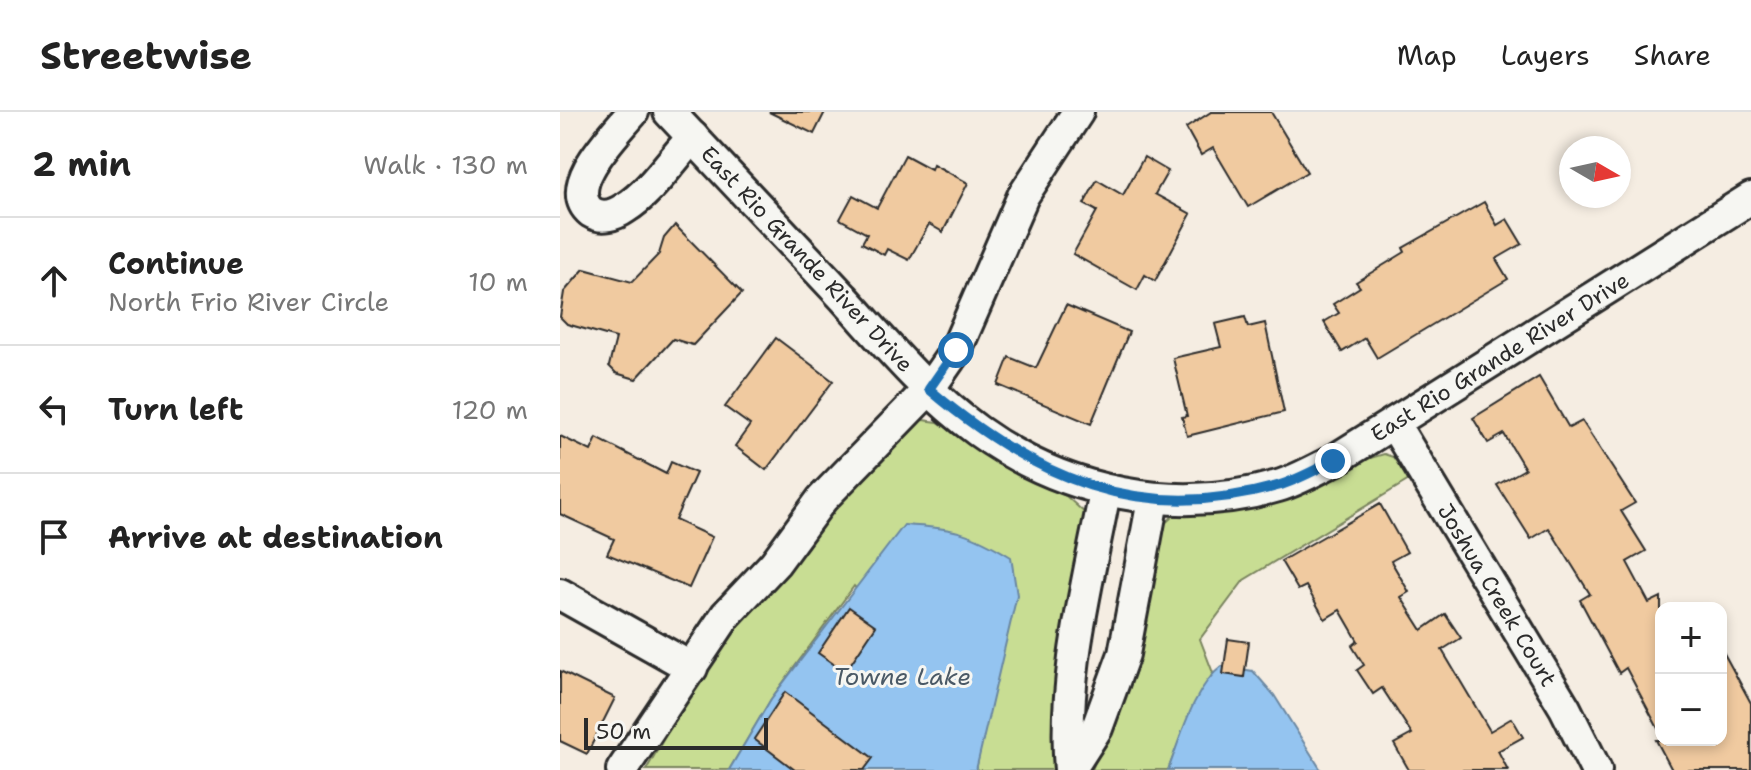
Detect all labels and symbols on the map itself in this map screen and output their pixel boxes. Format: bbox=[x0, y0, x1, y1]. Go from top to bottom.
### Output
north arrow bbox=[1559, 136, 1631, 208]
street label: East Rio Grande River Drive bbox=[694, 140, 920, 378]
street label: East Rio Grande River Drive bbox=[1365, 265, 1635, 449]
route start bbox=[938, 332, 974, 368]
route end bbox=[1315, 443, 1351, 479]
street label: Joshua Creek Court bbox=[1431, 498, 1563, 692]
water label: Towne Lake bbox=[833, 661, 971, 693]
scale bar bbox=[584, 714, 768, 750]

